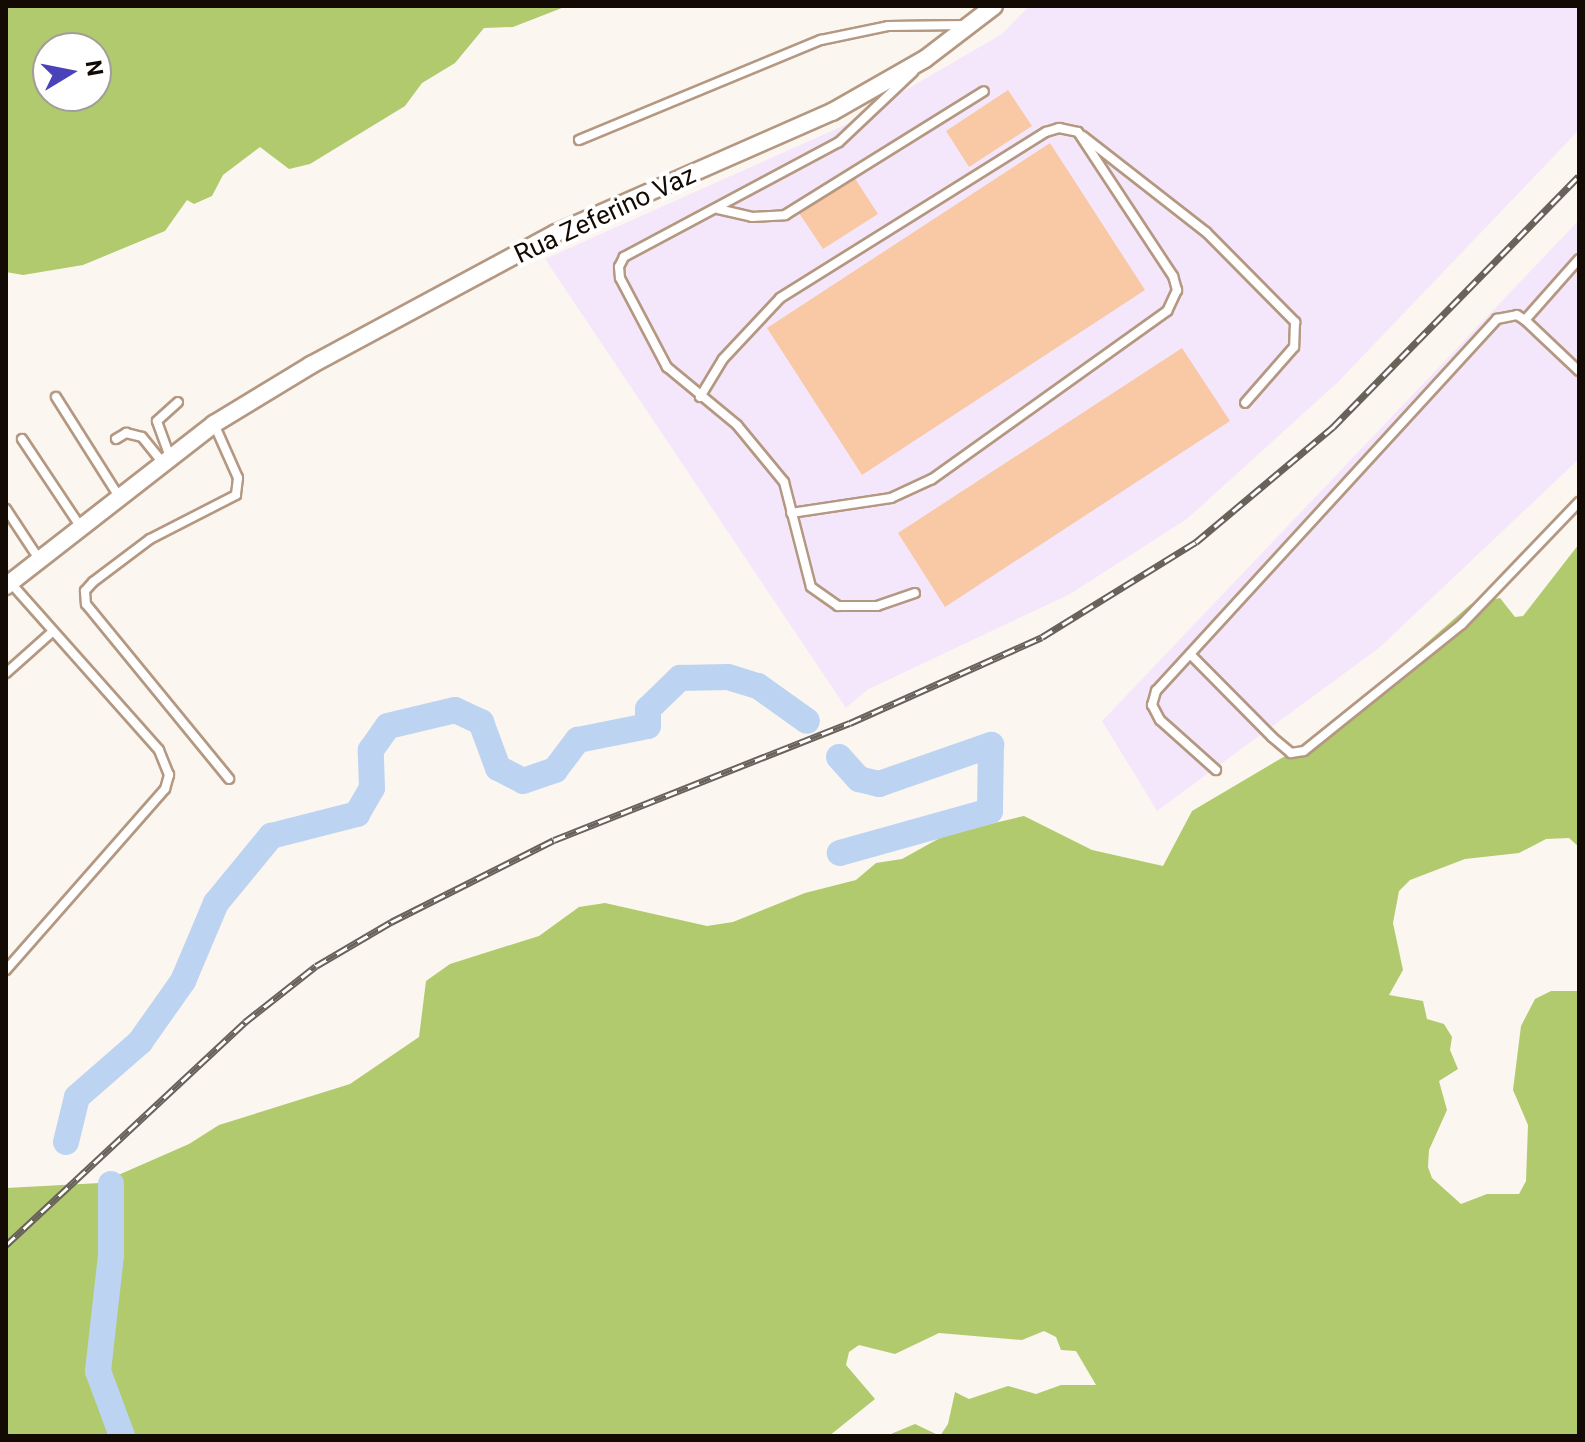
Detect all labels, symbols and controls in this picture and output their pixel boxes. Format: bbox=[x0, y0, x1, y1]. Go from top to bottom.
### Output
north arrow bbox=[32, 32, 112, 112]
text: N bbox=[80, 58, 108, 78]
street label: Rua Zeferino Vaz bbox=[509, 159, 701, 271]

